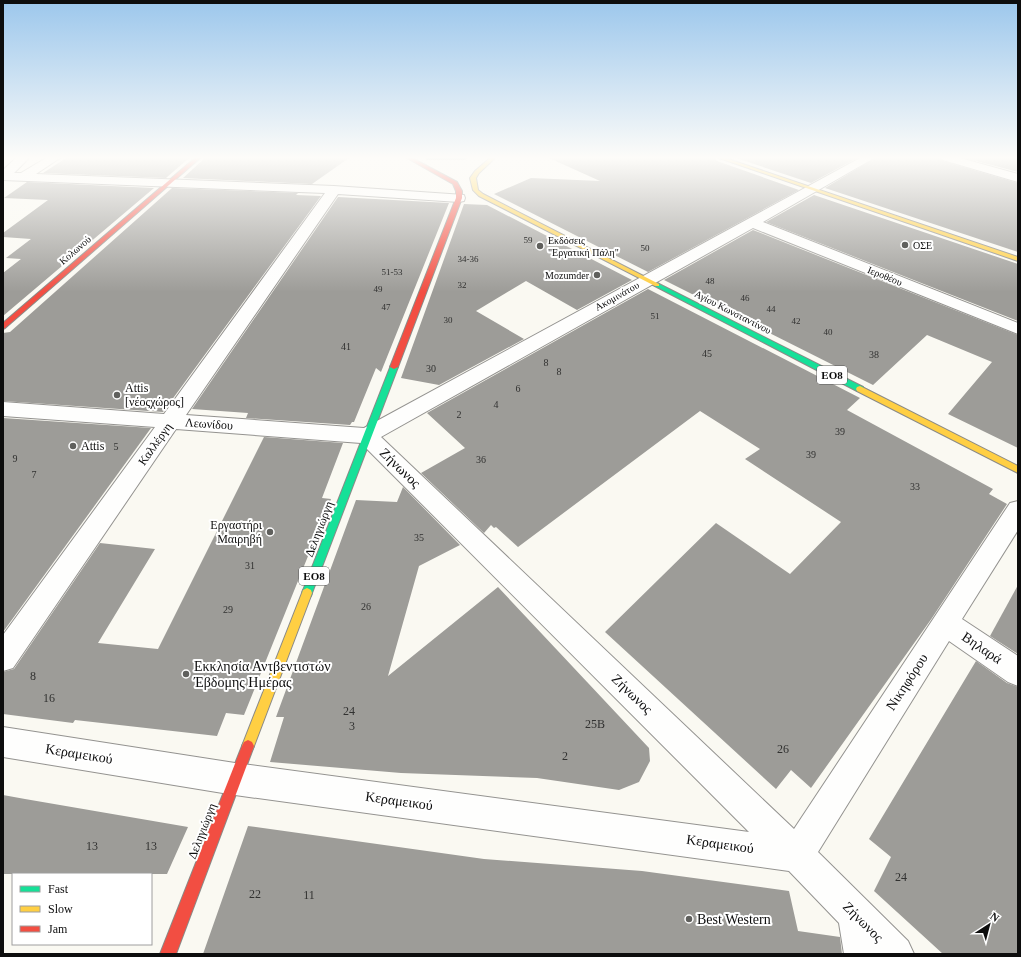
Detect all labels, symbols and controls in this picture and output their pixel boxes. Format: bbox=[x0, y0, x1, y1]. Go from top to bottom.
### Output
street label: Κολωνού bbox=[57, 233, 93, 267]
house number: 59 bbox=[524, 235, 533, 245]
place label: Εκδόσεις "Εργατική Πάλη" bbox=[548, 235, 619, 258]
marker: ΟΣΕ bbox=[900, 240, 910, 250]
place label: ΟΣΕ bbox=[913, 240, 932, 251]
marker: Εκδόσεις "Εργατική Πάλη" bbox=[535, 241, 545, 251]
house number: 50 bbox=[641, 243, 650, 253]
house number: 34-36 bbox=[458, 254, 479, 264]
street label: Ιεροθέου bbox=[866, 264, 904, 288]
house number: 51-53 bbox=[382, 267, 403, 277]
place label: Mozumder bbox=[545, 270, 590, 281]
marker: Mozumder bbox=[592, 270, 602, 280]
house number: 48 bbox=[706, 276, 715, 286]
street label: Ακομινάτου bbox=[593, 279, 641, 313]
house number: 32 bbox=[458, 280, 467, 290]
house number: 49 bbox=[374, 284, 383, 294]
street label: Αγίου Κωνσταντίνου bbox=[693, 288, 773, 336]
house number: 46 bbox=[741, 293, 750, 303]
house number: 47 bbox=[382, 302, 391, 312]
house number: 44 bbox=[767, 304, 776, 314]
house number: 51 bbox=[651, 311, 660, 321]
house number: 30 bbox=[444, 315, 453, 325]
house number: 42 bbox=[792, 316, 801, 326]
house number: 40 bbox=[824, 327, 833, 337]
house number: 41 bbox=[341, 341, 351, 352]
house number: 45 bbox=[702, 348, 712, 359]
house number: 38 bbox=[869, 349, 879, 360]
house number: 8 bbox=[544, 357, 549, 368]
house number: 30 bbox=[426, 363, 436, 374]
house number: 8 bbox=[557, 366, 562, 377]
road number: ΕΟ8 bbox=[817, 366, 847, 384]
place label: Attis [νέοςχώρος] bbox=[125, 381, 184, 409]
house number: 6 bbox=[516, 383, 521, 394]
marker: Attis [νέοςχώρος] bbox=[112, 390, 122, 400]
house number: 4 bbox=[494, 399, 499, 410]
house number: 2 bbox=[457, 409, 462, 420]
street label: Λεωνίδου bbox=[185, 415, 233, 433]
street label: Καλλέργη bbox=[135, 420, 175, 468]
house number: 39 bbox=[835, 426, 845, 437]
place label: Attis bbox=[81, 439, 105, 453]
marker: Attis bbox=[68, 441, 78, 451]
house number: 5 bbox=[114, 441, 119, 452]
street label: Ζήνωνος bbox=[377, 445, 424, 491]
house number: 39 bbox=[806, 449, 816, 460]
house number: 9 bbox=[13, 453, 18, 464]
house number: 36 bbox=[476, 454, 486, 465]
house number: 7 bbox=[32, 469, 37, 480]
house number: 33 bbox=[910, 481, 920, 492]
street label: Δεληγιώργη bbox=[302, 499, 336, 559]
place label: Εργαστήρι Μαιρηβή bbox=[210, 518, 263, 546]
marker: Εργαστήρι Μαιρηβή bbox=[265, 527, 275, 537]
house number: 35 bbox=[414, 532, 424, 543]
house number: 31 bbox=[245, 560, 255, 571]
road number: ΕΟ8 bbox=[299, 567, 329, 585]
house number: 26 bbox=[361, 601, 371, 612]
house number: 29 bbox=[223, 604, 233, 615]
street label: Βηλαρά bbox=[959, 629, 1005, 667]
street label: Νικηφόρου bbox=[883, 651, 931, 713]
place label: Εκκλησία Αντβεντιστών Έβδομης Ημέρας bbox=[193, 659, 331, 690]
house number: 8 bbox=[30, 669, 36, 683]
marker: Εκκλησία Αντβεντιστών Έβδομης Ημέρας bbox=[181, 669, 191, 679]
street label: Ζήνωνος bbox=[609, 671, 656, 717]
house number: 16 bbox=[43, 691, 55, 705]
house number: 24 bbox=[343, 704, 355, 718]
house number: 25Β bbox=[585, 717, 605, 731]
house number: 3 bbox=[349, 719, 355, 733]
street label: Κεραμεικού bbox=[44, 741, 114, 767]
house number: 26 bbox=[777, 742, 789, 756]
house number: 2 bbox=[562, 749, 568, 763]
street label: Κεραμεικού bbox=[364, 789, 434, 813]
street label: Δεληγιώργη bbox=[185, 801, 219, 861]
street label: Κεραμεικού bbox=[685, 832, 755, 856]
house number: 13 bbox=[86, 839, 98, 853]
house number: 13 bbox=[145, 839, 157, 853]
house number: 24 bbox=[895, 870, 907, 884]
legend bbox=[12, 873, 152, 945]
text: Fast bbox=[48, 882, 69, 896]
house number: 22 bbox=[249, 887, 261, 901]
house number: 11 bbox=[303, 888, 315, 902]
street label: Ζήνωνος bbox=[840, 899, 886, 945]
text: Slow bbox=[48, 902, 73, 916]
north arrow bbox=[969, 905, 1009, 945]
text: N bbox=[988, 910, 1002, 924]
place label: Best Western bbox=[697, 912, 771, 927]
marker: Best Western bbox=[684, 914, 694, 924]
text: Jam bbox=[48, 922, 68, 936]

